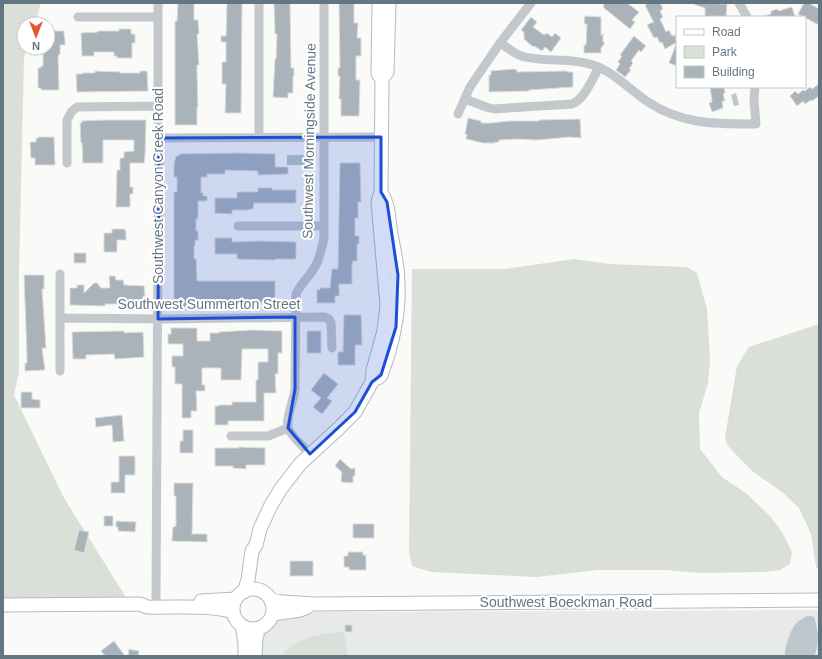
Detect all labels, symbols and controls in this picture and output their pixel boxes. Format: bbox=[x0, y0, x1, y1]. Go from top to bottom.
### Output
north arrow bbox=[16, 16, 56, 56]
legend bbox=[676, 16, 806, 88]
text: Road bbox=[712, 25, 741, 39]
text: N bbox=[32, 40, 40, 52]
street label: Southwest Morningside Avenue bbox=[299, 43, 319, 239]
text: Park bbox=[712, 45, 738, 59]
text: Building bbox=[712, 65, 755, 79]
street label: Southwest Canyon Creek Road bbox=[150, 88, 166, 284]
street label: Southwest Summerton Street bbox=[118, 296, 301, 312]
street label: Southwest Boeckman Road bbox=[480, 594, 652, 610]

